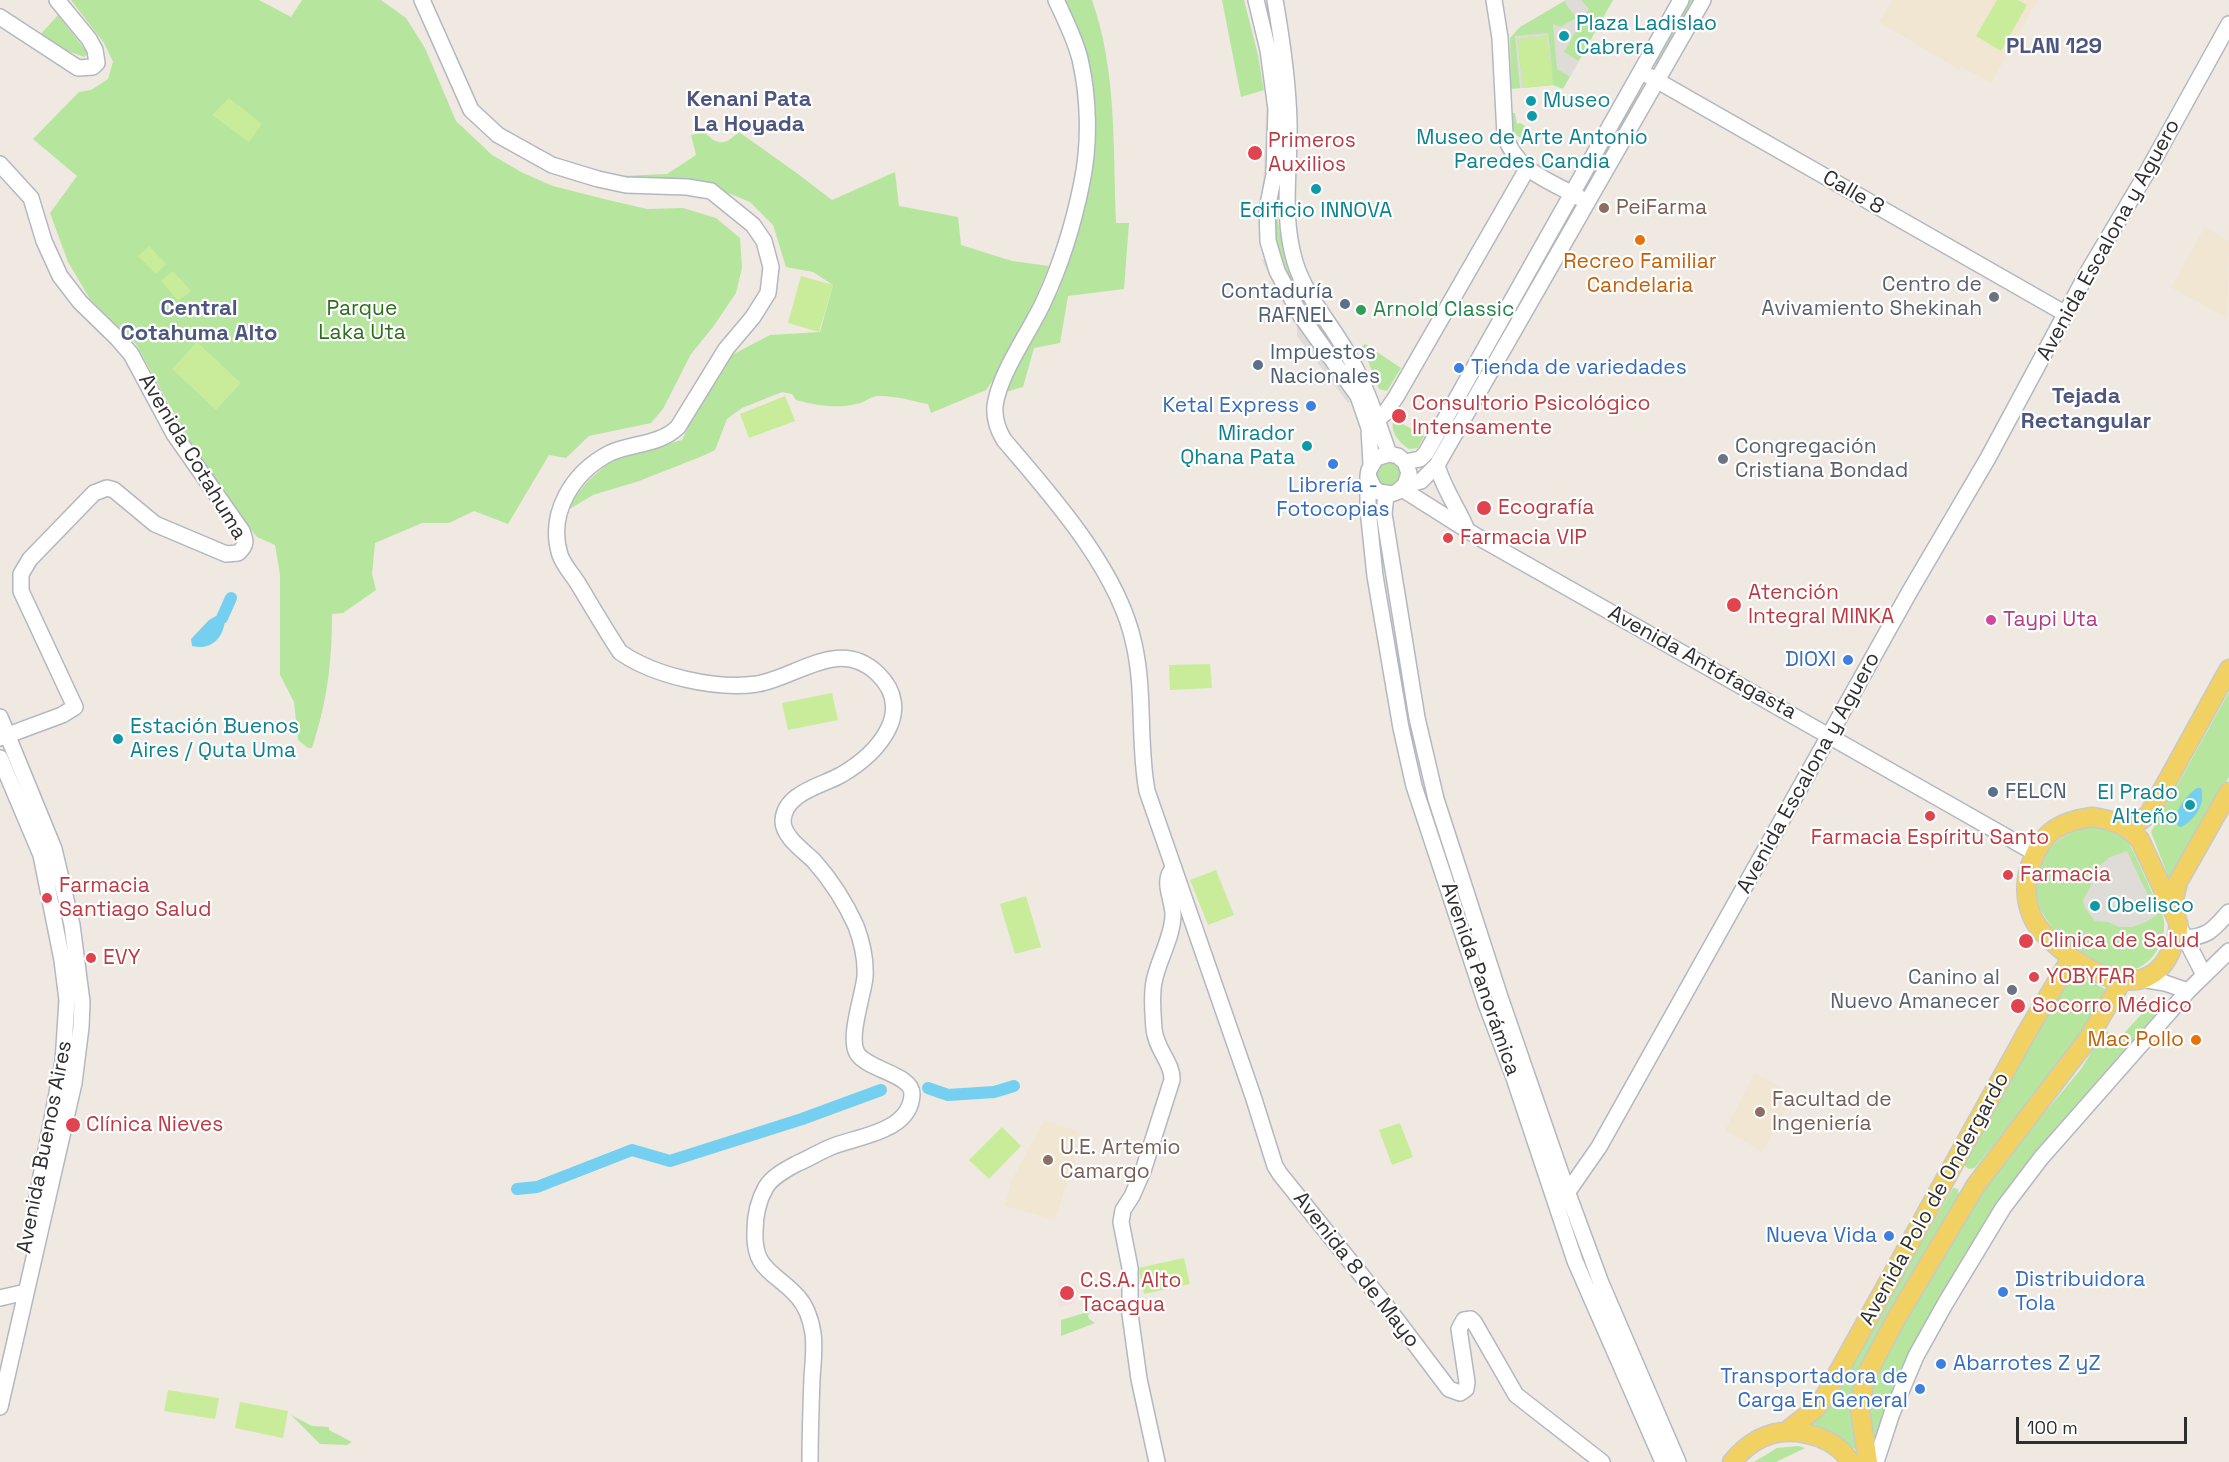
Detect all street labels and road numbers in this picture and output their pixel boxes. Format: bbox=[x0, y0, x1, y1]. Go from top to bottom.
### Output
street label: Avenida Escalona y Aguero bbox=[2032, 115, 2186, 365]
street label: Calle 8 bbox=[1818, 165, 1888, 221]
street label: Avenida Cotahuma bbox=[133, 370, 251, 544]
street label: Avenida Antofagasta bbox=[1603, 601, 1801, 725]
street label: Avenida Escalona y Aguero bbox=[1732, 648, 1886, 898]
street label: Avenida Panorámica bbox=[1435, 879, 1525, 1079]
street label: Avenida Buenos Aires bbox=[12, 1039, 78, 1255]
street label: Avenida Polo de Ondergardo bbox=[1855, 1068, 2015, 1330]
street label: Avenida 8 de Mayo bbox=[1287, 1187, 1425, 1353]

